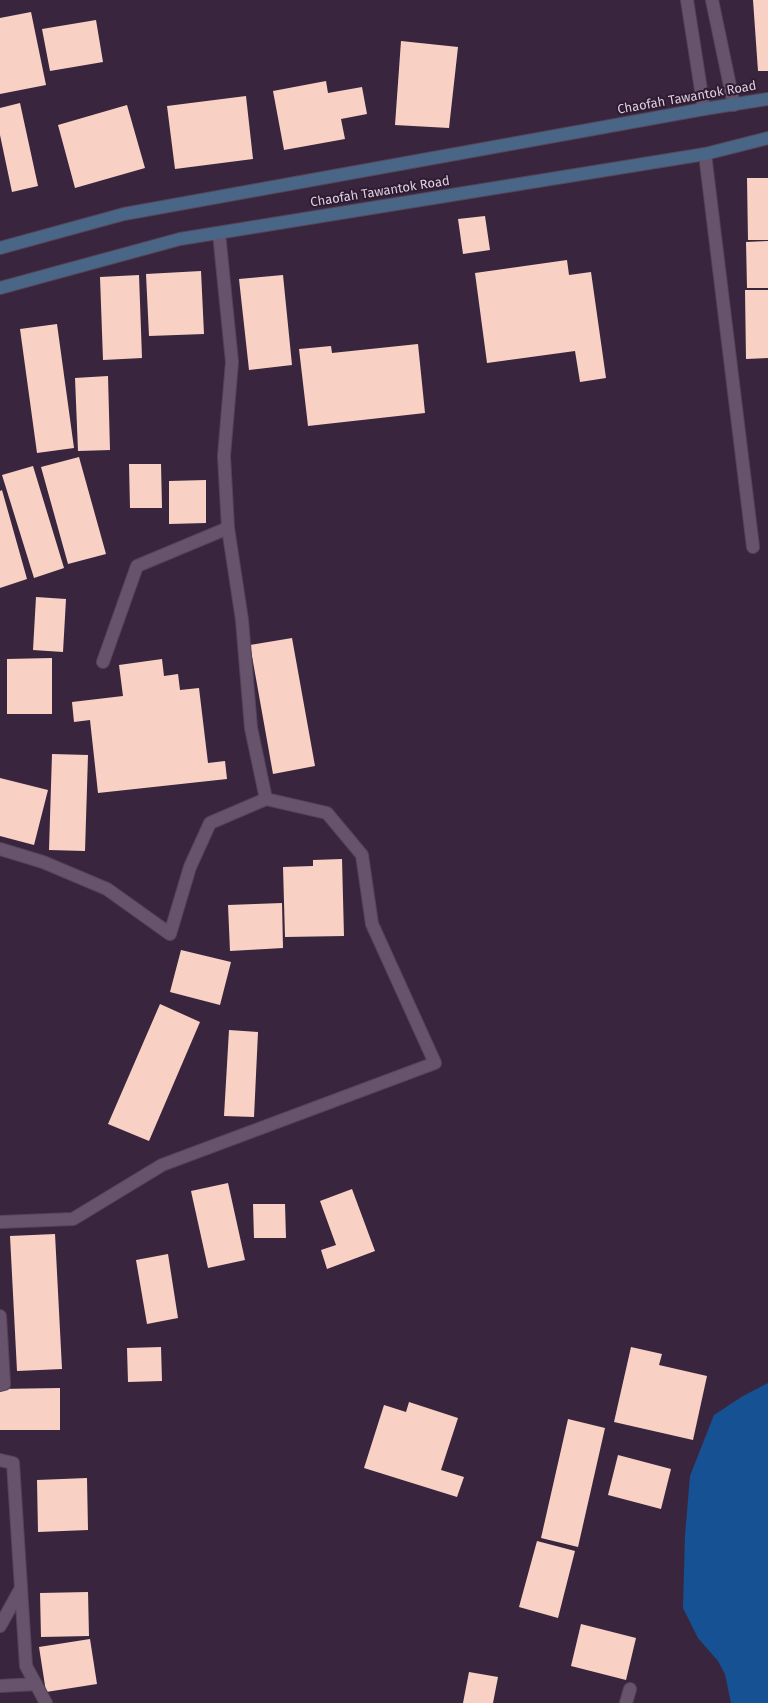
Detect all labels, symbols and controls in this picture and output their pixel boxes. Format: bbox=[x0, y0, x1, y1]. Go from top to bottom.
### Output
street label: Chaofah Tawantok Road bbox=[616, 78, 758, 118]
street label: Chaofah Tawantok Road bbox=[309, 173, 451, 211]

